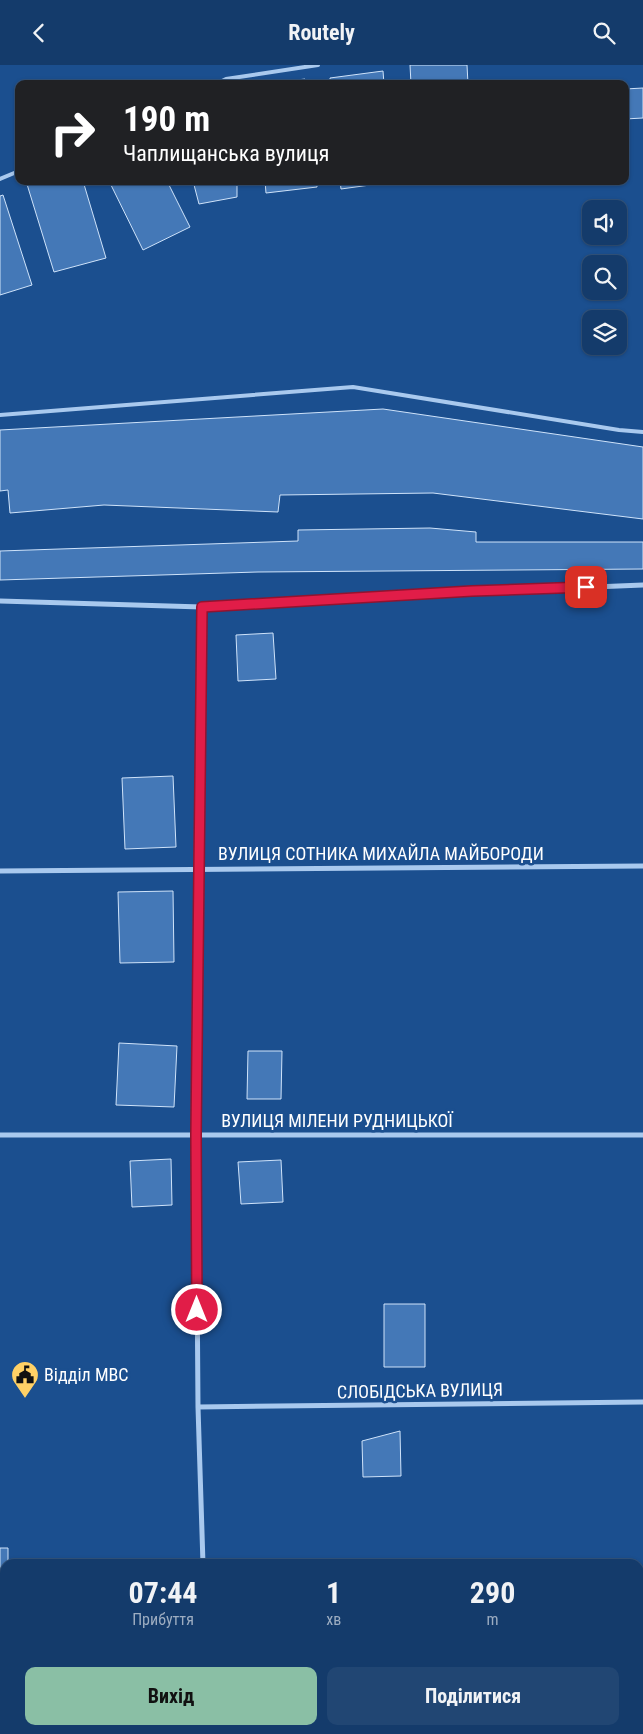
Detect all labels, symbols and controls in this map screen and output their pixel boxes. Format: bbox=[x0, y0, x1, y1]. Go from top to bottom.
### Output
icon: back bbox=[25, 19, 53, 47]
icon: search bbox=[590, 19, 618, 47]
text: Routely bbox=[288, 20, 355, 45]
text: 190 m bbox=[123, 99, 210, 140]
icon: right bbox=[40, 100, 105, 165]
text: Чаплищанська вулиця bbox=[123, 141, 329, 166]
map controls bbox=[582, 200, 627, 355]
button: sound bbox=[582, 200, 627, 245]
button: search bbox=[582, 255, 627, 300]
button: layers bbox=[582, 310, 627, 355]
pin bbox=[565, 566, 607, 608]
icon: arrive bbox=[572, 573, 600, 601]
street label: ВУЛИЦЯ СОТНИКА МИХАЙЛА МАЙБОРОДИ bbox=[218, 843, 544, 864]
street label: ВУЛИЦЯ МІЛЕНИ РУДНИЦЬКОЇ bbox=[221, 1110, 454, 1131]
position arrow bbox=[170, 1283, 222, 1335]
public building icon: Відділ МВС bbox=[10, 1360, 40, 1399]
place label: Відділ МВС bbox=[44, 1364, 129, 1385]
street label: СЛОБІДСЬКА ВУЛИЦЯ bbox=[337, 1379, 503, 1402]
text: 07:44 bbox=[129, 1575, 197, 1610]
text: 1 bbox=[326, 1575, 341, 1610]
text: 290 bbox=[470, 1575, 515, 1610]
text: Прибуття bbox=[132, 1610, 194, 1629]
text: хв bbox=[326, 1610, 341, 1629]
text: m bbox=[487, 1610, 499, 1629]
button: Вихід bbox=[25, 1667, 317, 1725]
button: Поділитися bbox=[327, 1667, 619, 1725]

